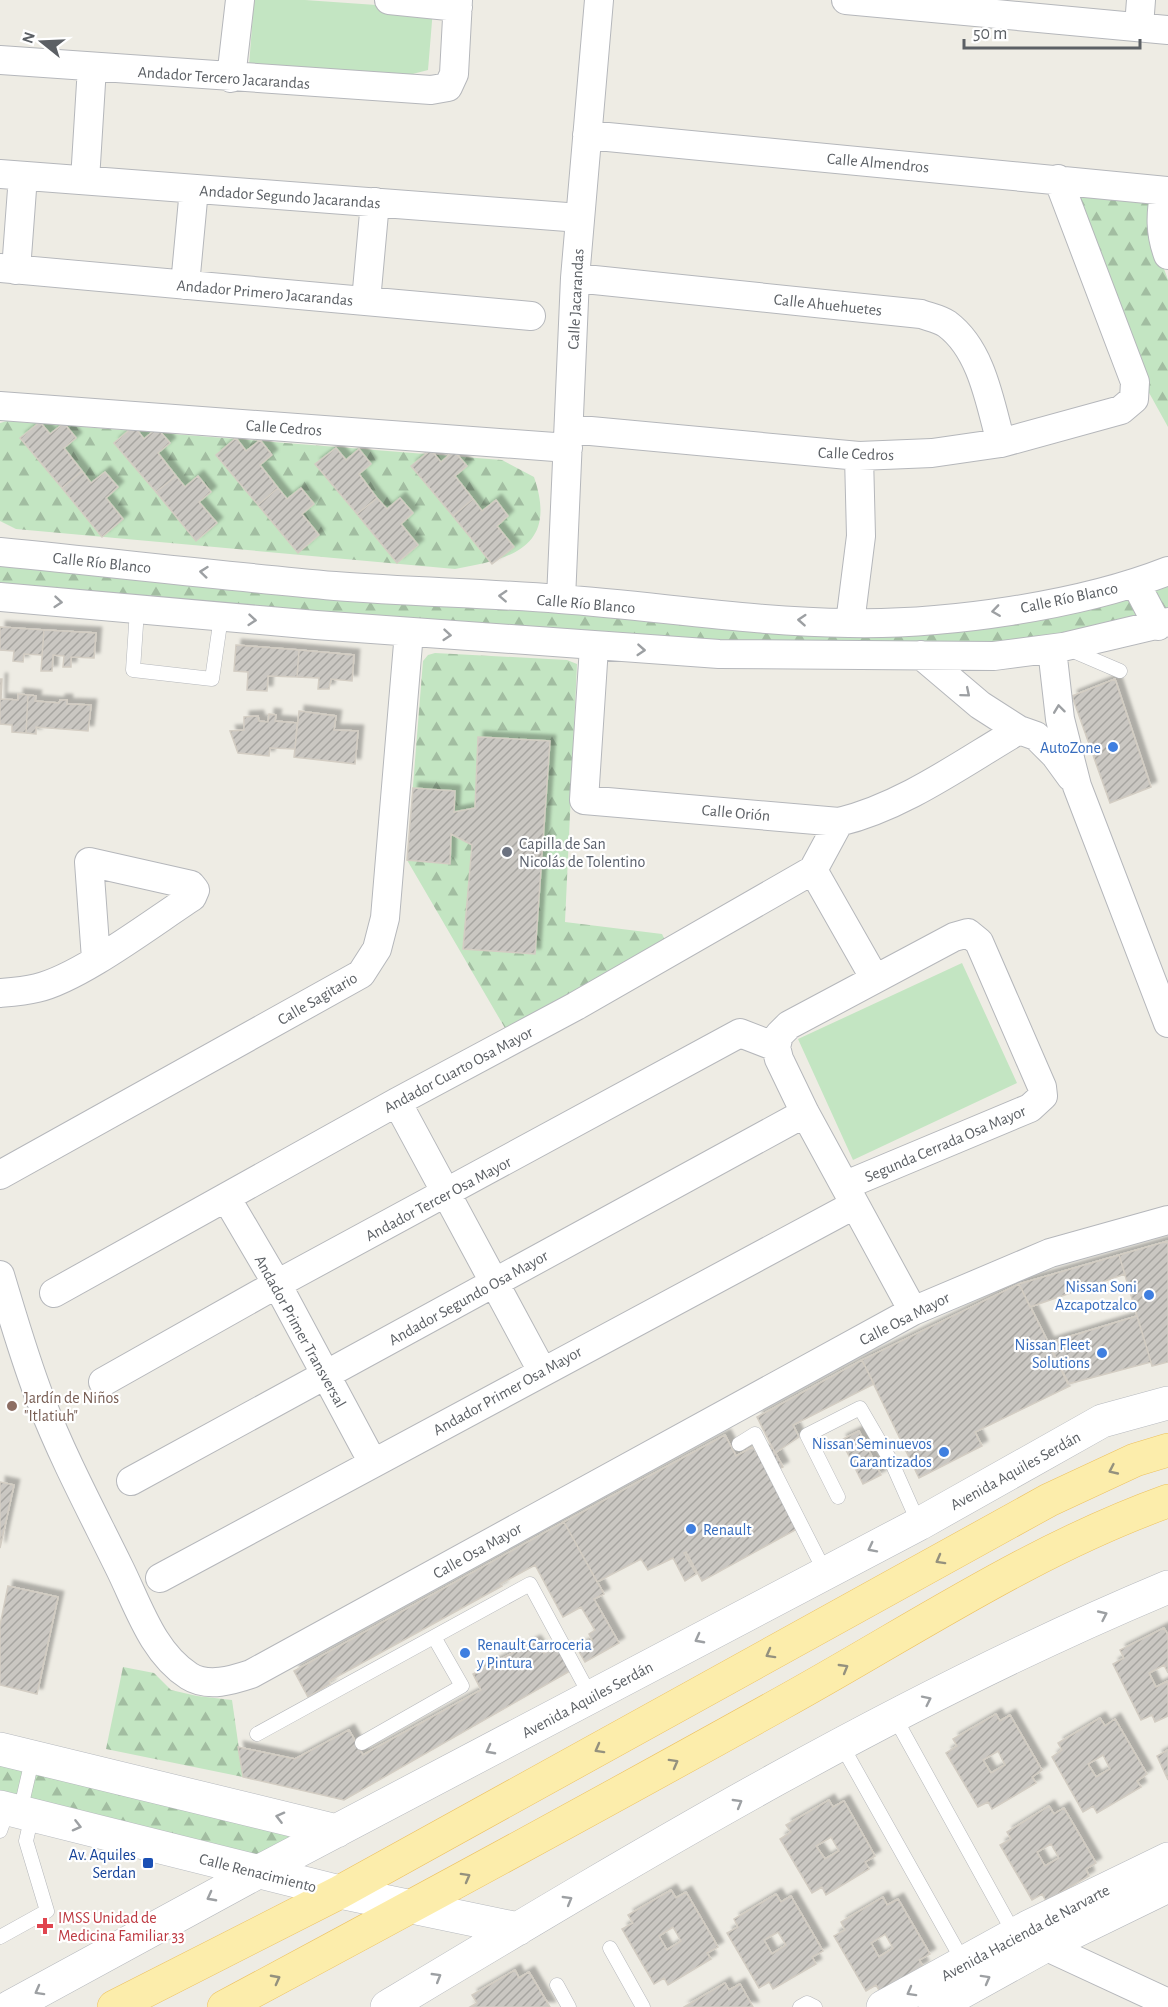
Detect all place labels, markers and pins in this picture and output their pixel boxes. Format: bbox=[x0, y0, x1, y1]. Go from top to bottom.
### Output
place label: AutoZone bbox=[1040, 740, 1101, 756]
marker: AutoZone bbox=[1106, 740, 1120, 754]
place label: Capilla de San Nicolás de Tolentino bbox=[519, 836, 645, 870]
marker: Capilla de San Nicolás de Tolentino bbox=[500, 845, 514, 859]
place label: Nissan Soni Azcapotzalco bbox=[1055, 1279, 1137, 1313]
marker: Nissan Soni Azcapotzalco bbox=[1142, 1288, 1156, 1302]
place label: Nissan Fleet Solutions bbox=[1014, 1337, 1090, 1371]
marker: Nissan Fleet Solutions bbox=[1095, 1346, 1109, 1360]
place label: Jardín de Niños "Itlatiuh" bbox=[24, 1390, 119, 1424]
marker: Jardín de Niños "Itlatiuh" bbox=[5, 1399, 19, 1413]
place label: Nissan Seminuevos Garantizados bbox=[812, 1436, 932, 1470]
marker: Nissan Seminuevos Garantizados bbox=[937, 1445, 951, 1459]
marker: Renault bbox=[684, 1522, 698, 1536]
place label: Renault bbox=[703, 1522, 752, 1538]
place label: Renault Carroceria y Pintura bbox=[476, 1637, 592, 1672]
marker: Renault Carroceria y Pintura bbox=[458, 1646, 472, 1660]
place label: Av. Aquiles Serdan bbox=[69, 1847, 136, 1881]
marker: Av. Aquiles Serdan bbox=[141, 1856, 155, 1870]
place label: IMSS Unidad de Medicina Familiar 33 bbox=[58, 1910, 185, 1944]
marker: IMSS Unidad de Medicina Familiar 33 bbox=[36, 1917, 54, 1935]

